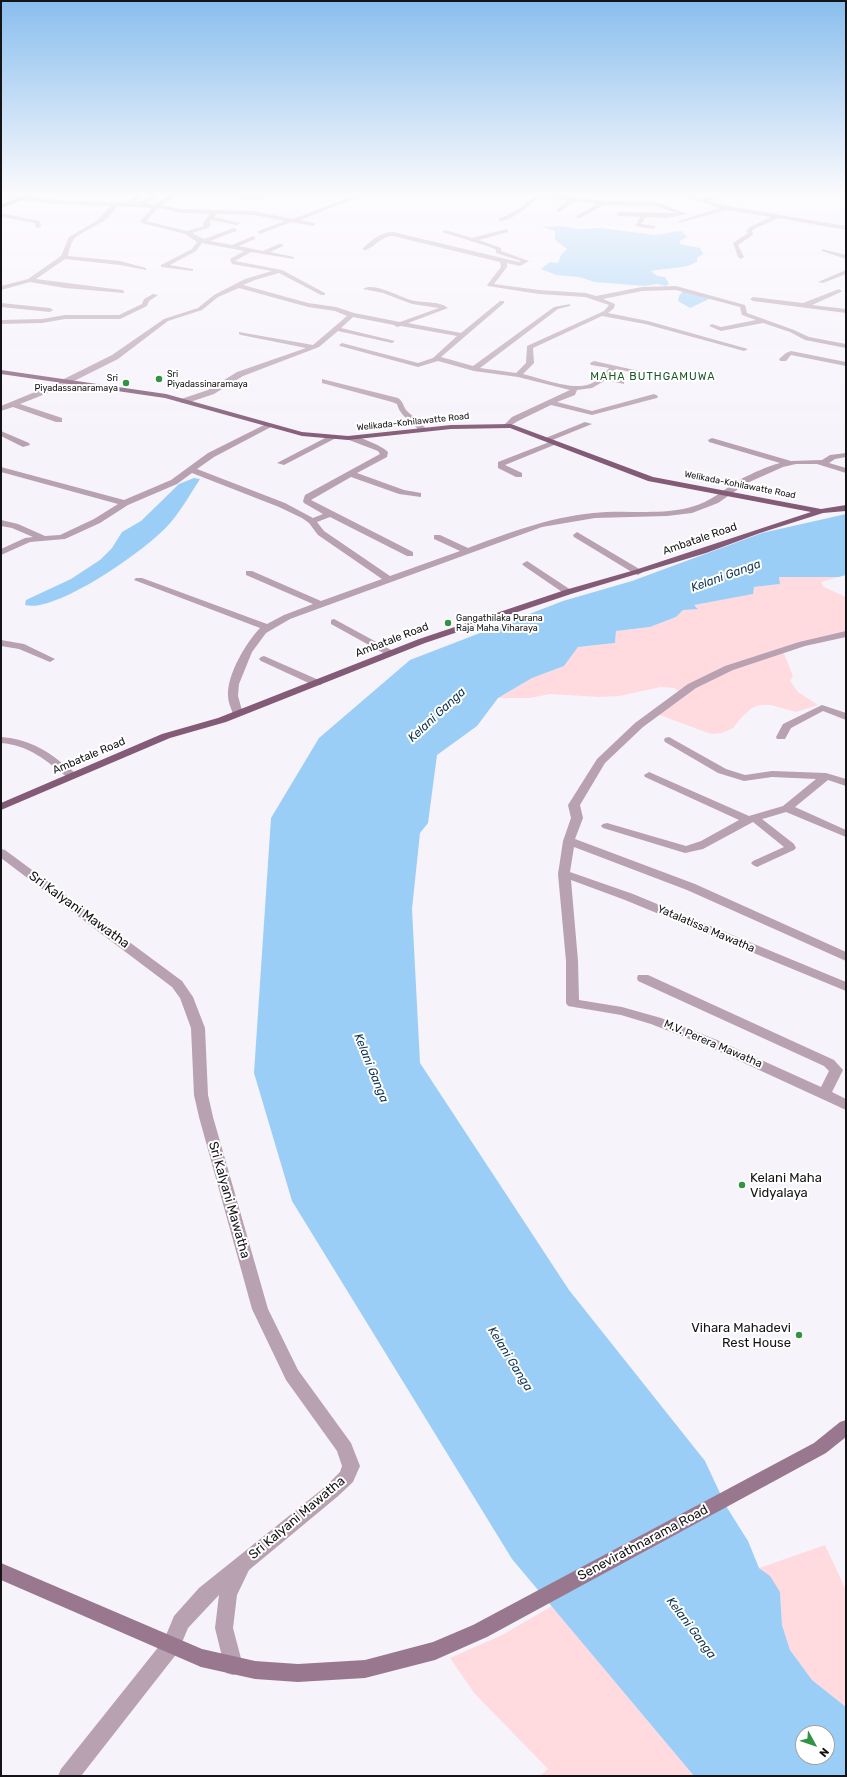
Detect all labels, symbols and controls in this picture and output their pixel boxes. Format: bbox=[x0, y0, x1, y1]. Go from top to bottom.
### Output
place label: Sri Piyadassinaramaya bbox=[167, 369, 248, 390]
district label: MAHA BUTHGAMUWA bbox=[590, 370, 716, 384]
place label: Sri Piyadassanaramaya bbox=[34, 373, 118, 394]
marker: Sri Piyadassinaramaya bbox=[154, 374, 164, 384]
marker: Sri Piyadassanaramaya bbox=[121, 378, 131, 388]
street label: Welikada-Kohilawatte Road bbox=[356, 411, 470, 433]
street label: Welikada-Kohilawatte Road bbox=[683, 469, 797, 501]
street label: Ambatale Road bbox=[661, 520, 739, 558]
water label: Kelani Ganga bbox=[689, 557, 763, 595]
place label: Gangathilaka Purana Raja Maha Viharaya bbox=[456, 613, 543, 634]
marker: Gangathilaka Purana Raja Maha Viharaya bbox=[443, 618, 453, 628]
street label: Ambatale Road bbox=[353, 620, 431, 660]
water label: Kelani Ganga bbox=[405, 685, 469, 745]
street label: Ambatale Road bbox=[51, 735, 127, 777]
street label: Sri Kalyani Mawatha bbox=[26, 868, 132, 952]
street label: Yatalatissa Mawatha bbox=[655, 902, 757, 956]
street label: M.V. Perera Mawatha bbox=[662, 1017, 764, 1071]
water label: Kelani Ganga bbox=[351, 1031, 391, 1105]
street label: Sri Kalyani Mawatha bbox=[205, 1140, 253, 1260]
place label: Kelani Maha Vidyalaya bbox=[750, 1170, 822, 1201]
marker: Kelani Maha Vidyalaya bbox=[737, 1180, 747, 1190]
place label: Vihara Mahadevi Rest House bbox=[691, 1320, 791, 1351]
water label: Kelani Ganga bbox=[485, 1324, 535, 1394]
marker: Vihara Mahadevi Rest House bbox=[794, 1330, 804, 1340]
street label: Sri Kalyani Mawatha bbox=[246, 1473, 348, 1563]
street label: Senevirathnarama Road bbox=[575, 1502, 711, 1584]
water label: Kelani Ganga bbox=[663, 1594, 719, 1662]
north arrow bbox=[795, 1725, 835, 1765]
text: N bbox=[816, 1745, 831, 1760]

